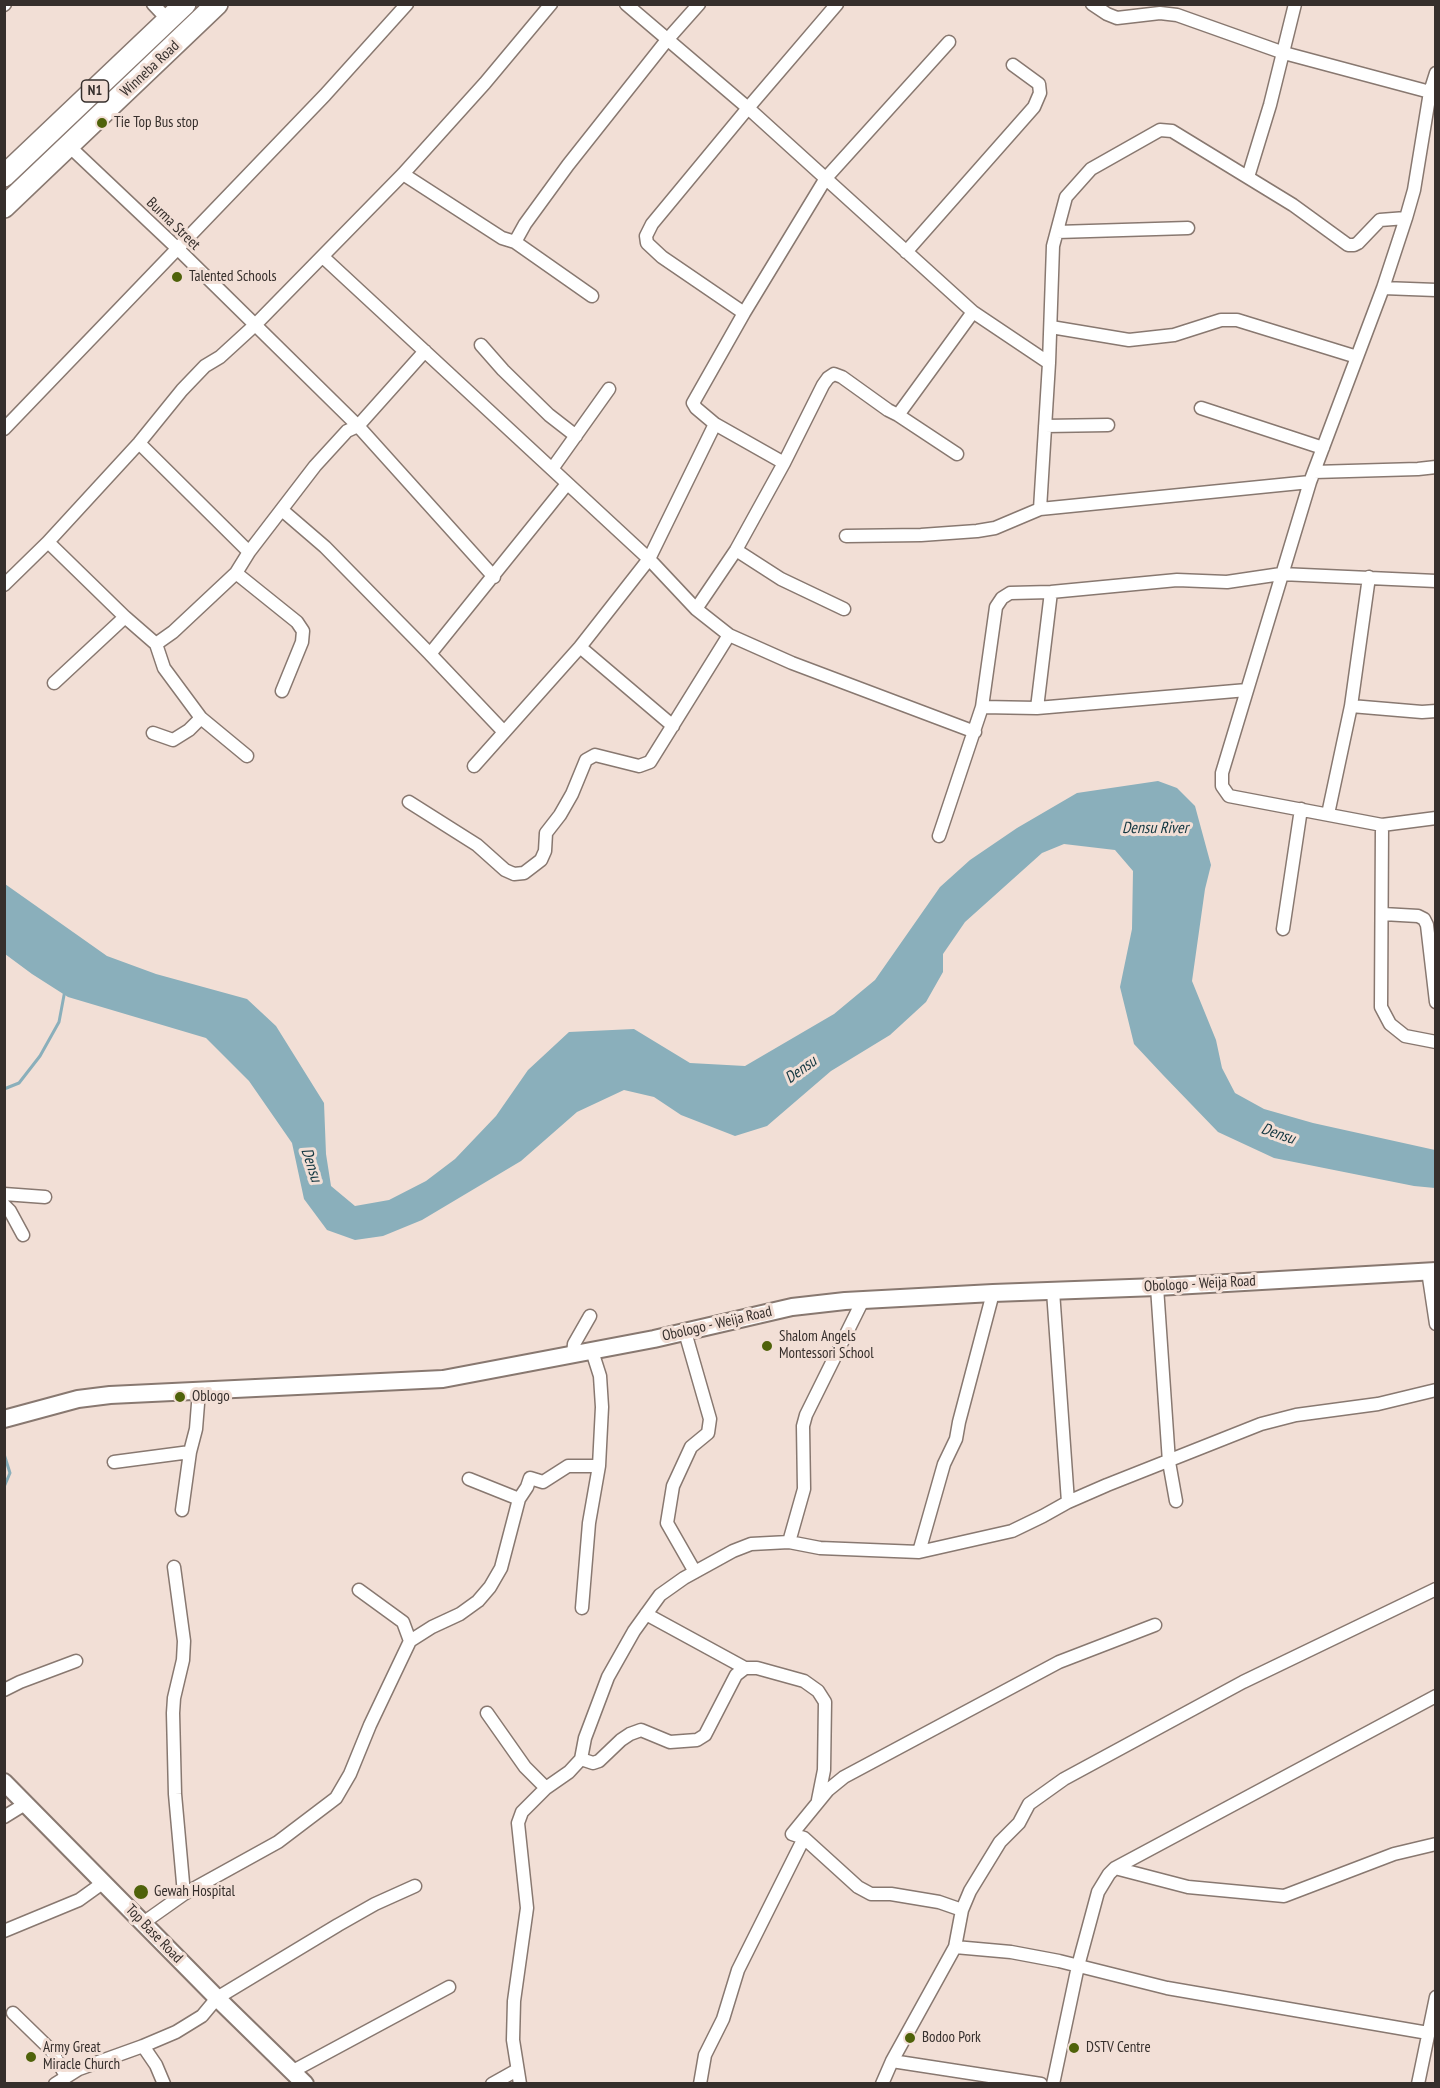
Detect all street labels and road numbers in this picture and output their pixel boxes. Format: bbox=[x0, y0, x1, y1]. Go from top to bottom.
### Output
street label: Winneba Road bbox=[117, 37, 183, 101]
road number: N1 bbox=[82, 80, 109, 102]
street label: Burma Street bbox=[142, 194, 204, 254]
street label: Obologo - Weija Road bbox=[1144, 1272, 1256, 1296]
street label: Obologo - Weija Road bbox=[660, 1303, 774, 1345]
street label: Top Base Road bbox=[122, 1901, 186, 1967]

